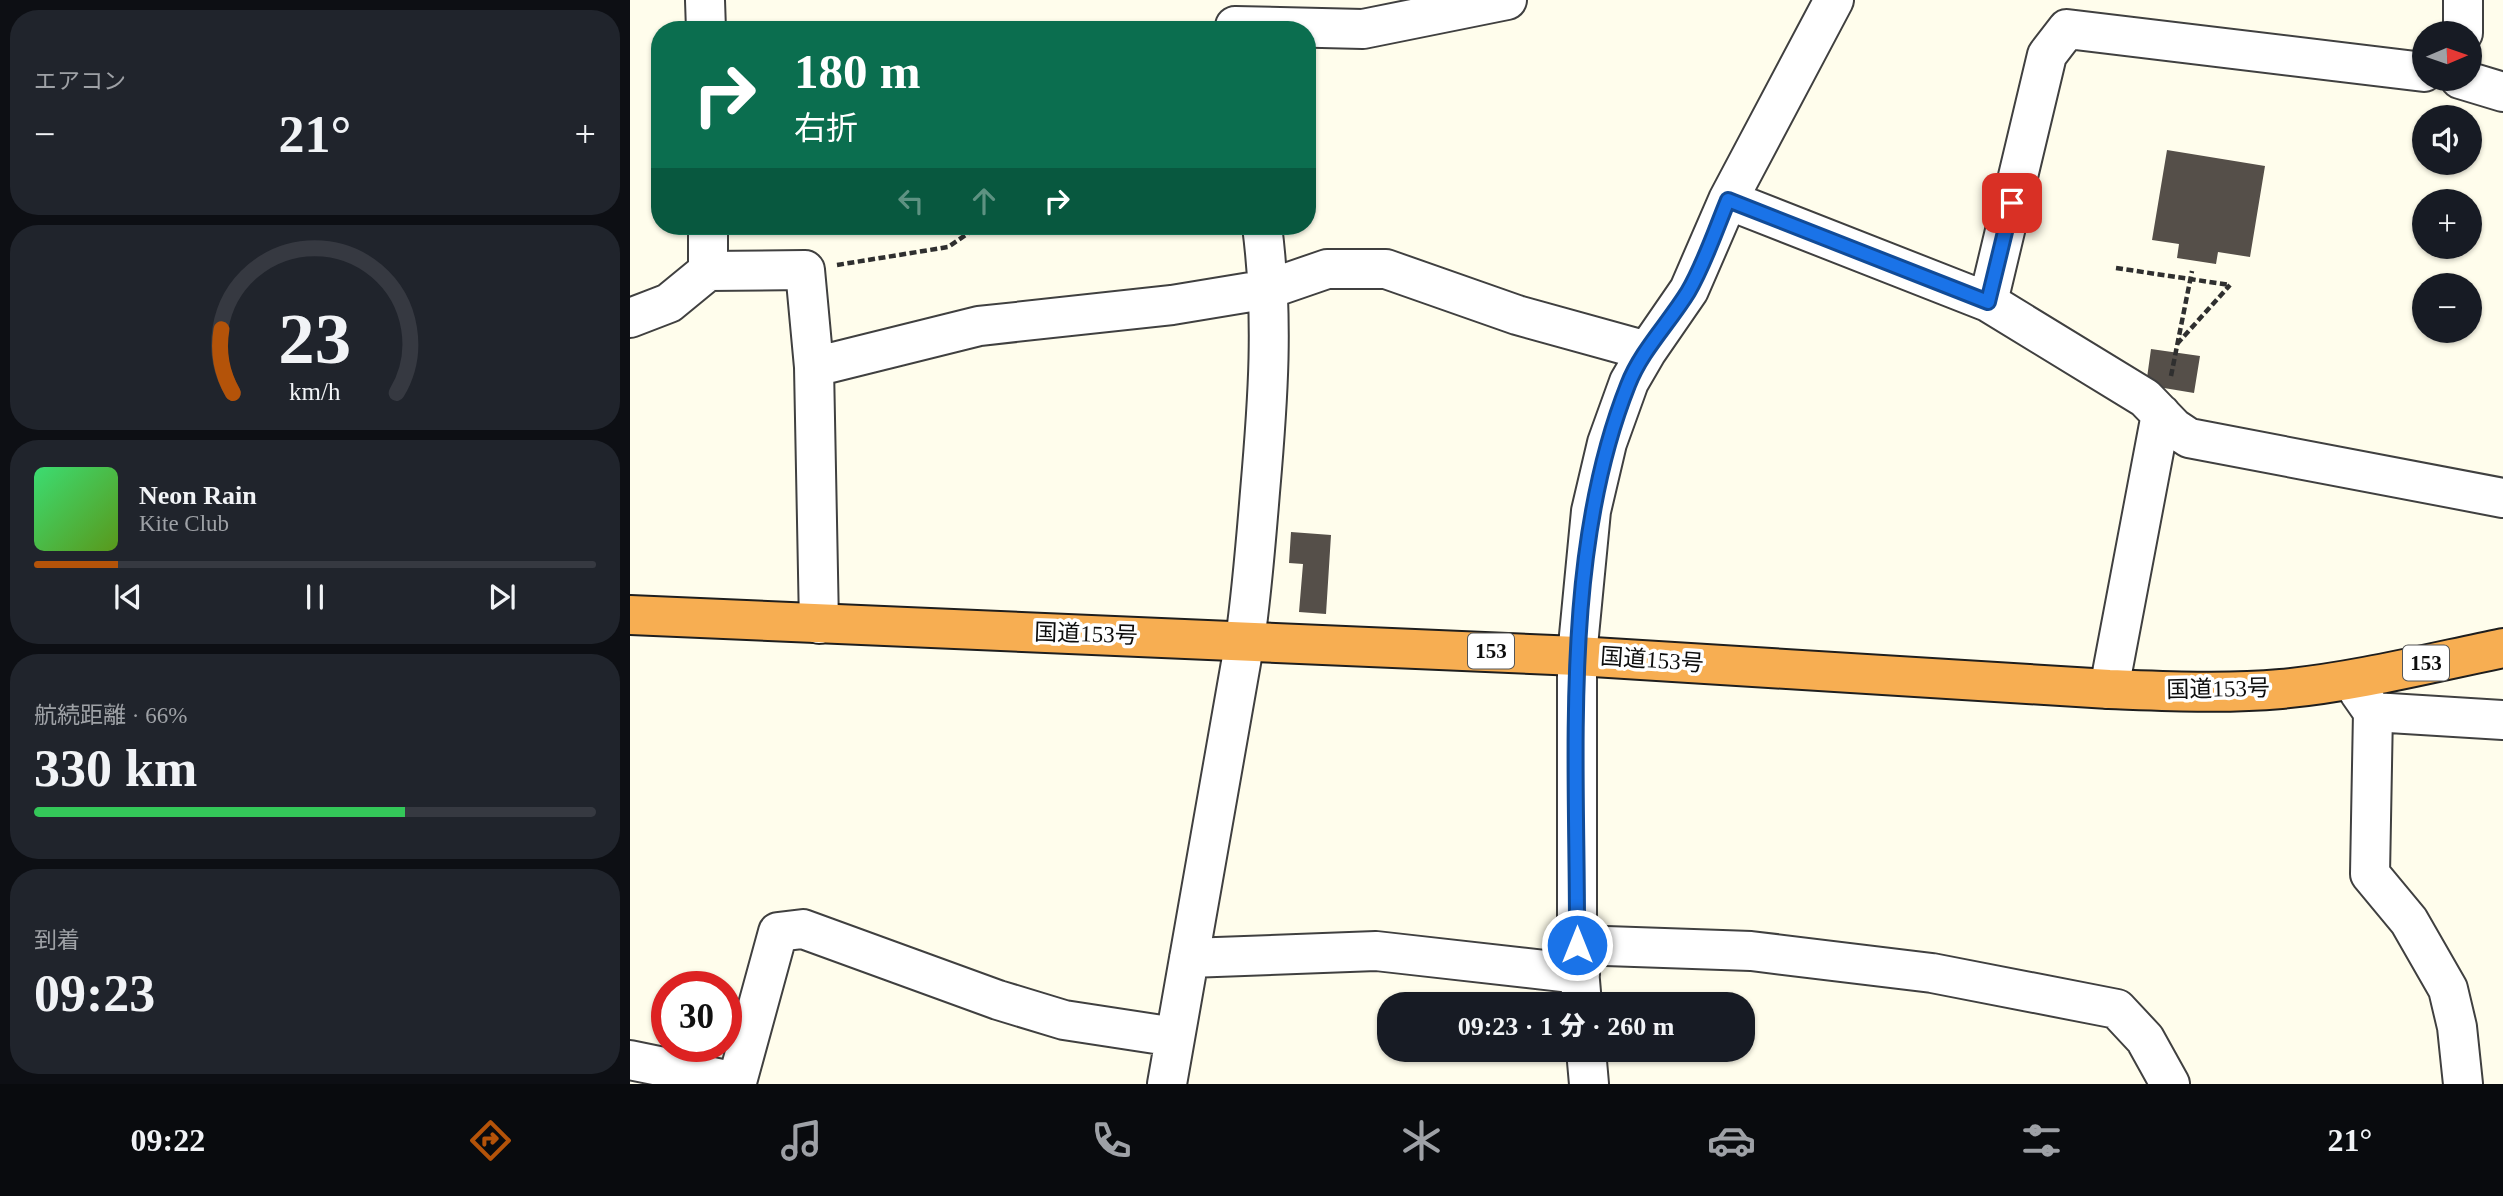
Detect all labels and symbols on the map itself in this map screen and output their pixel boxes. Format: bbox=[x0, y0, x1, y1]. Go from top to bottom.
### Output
north arrow bbox=[2412, 21, 2482, 91]
pin bbox=[1982, 173, 2042, 233]
street label: 国道153号 bbox=[1034, 620, 1138, 648]
road number: 153 bbox=[1468, 634, 1514, 668]
street label: 国道153号 bbox=[1600, 644, 1704, 676]
road number: 153 bbox=[2403, 646, 2449, 680]
street label: 国道153号 bbox=[2166, 676, 2270, 702]
position arrow bbox=[1540, 908, 1614, 982]
speed limit sign: 30 bbox=[651, 971, 742, 1062]

